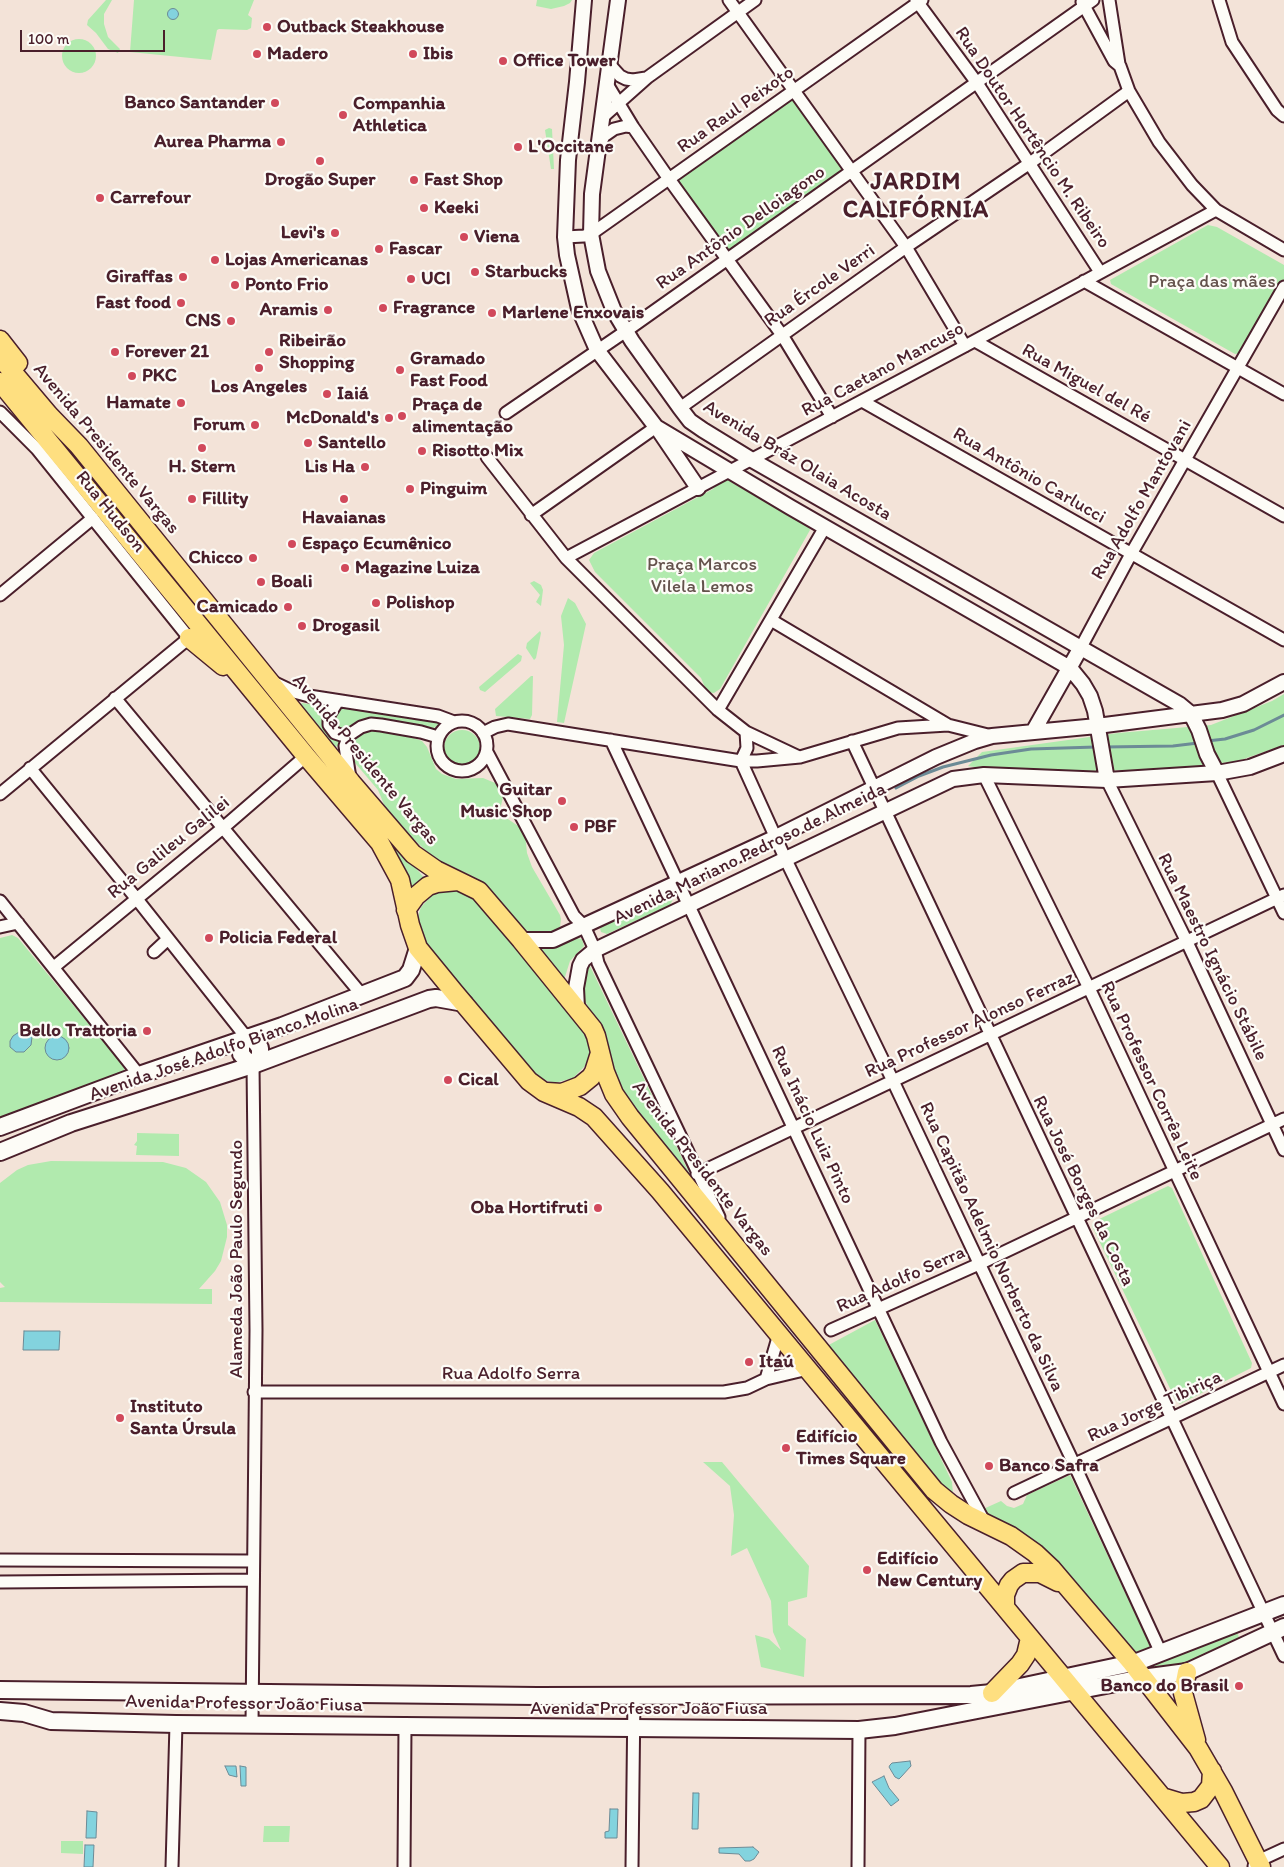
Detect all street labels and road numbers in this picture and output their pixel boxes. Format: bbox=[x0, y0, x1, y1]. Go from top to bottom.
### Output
street label: Rua Doutor Hortêncio M. Ribeiro bbox=[949, 23, 1115, 253]
street label: Rua Raul Peixoto bbox=[673, 61, 799, 159]
street label: Rua Antônio Delloiagono bbox=[652, 161, 830, 295]
street label: Rua Ércole Verri bbox=[760, 239, 880, 333]
street label: Rua Caetano Mancuso bbox=[798, 318, 968, 422]
street label: Rua Miguel del Ré bbox=[1018, 339, 1154, 429]
street label: Avenida Presidente Vargas bbox=[28, 359, 184, 539]
street label: Avenida Bráz Olaia Acosta bbox=[699, 396, 895, 526]
street label: Rua Adolfo Mantovani bbox=[1087, 416, 1197, 584]
street label: Rua Antônio Carlucci bbox=[948, 423, 1110, 529]
street label: Rua Hudson bbox=[70, 467, 150, 557]
street label: Avenida Presidente Vargas bbox=[287, 670, 443, 850]
street label: Avenida Mariano Pedroso de Almeida bbox=[610, 778, 890, 930]
street label: Rua Galileu Galilei bbox=[103, 792, 235, 904]
street label: Rua Maestro Ignácio Stábile bbox=[1152, 850, 1272, 1064]
street label: Rua Professor Alonso Ferraz bbox=[861, 966, 1079, 1084]
street label: Rua Professor Corrêa Leite bbox=[1095, 978, 1207, 1184]
street label: Avenida José Adolfo Bianco Molina bbox=[86, 993, 362, 1107]
street label: Rua Inácio Luiz Pinto bbox=[765, 1042, 859, 1208]
street label: Avenida Presidente Vargas bbox=[627, 1077, 777, 1261]
street label: Rua José Borges da Costa bbox=[1027, 1092, 1139, 1290]
street label: Rua Capitão Adelmio Norberto da Silva bbox=[914, 1099, 1068, 1395]
street label: Alameda João Paulo Segundo bbox=[226, 1140, 248, 1378]
street label: Rua Adolfo Serra bbox=[833, 1241, 969, 1319]
street label: Rua Adolfo Serra bbox=[442, 1363, 580, 1385]
street label: Rua Jorge Tibiriça bbox=[1084, 1366, 1226, 1448]
street label: Avenida Professor João Fiusa bbox=[125, 1691, 363, 1717]
street label: Avenida Professor João Fiusa bbox=[530, 1698, 768, 1720]

